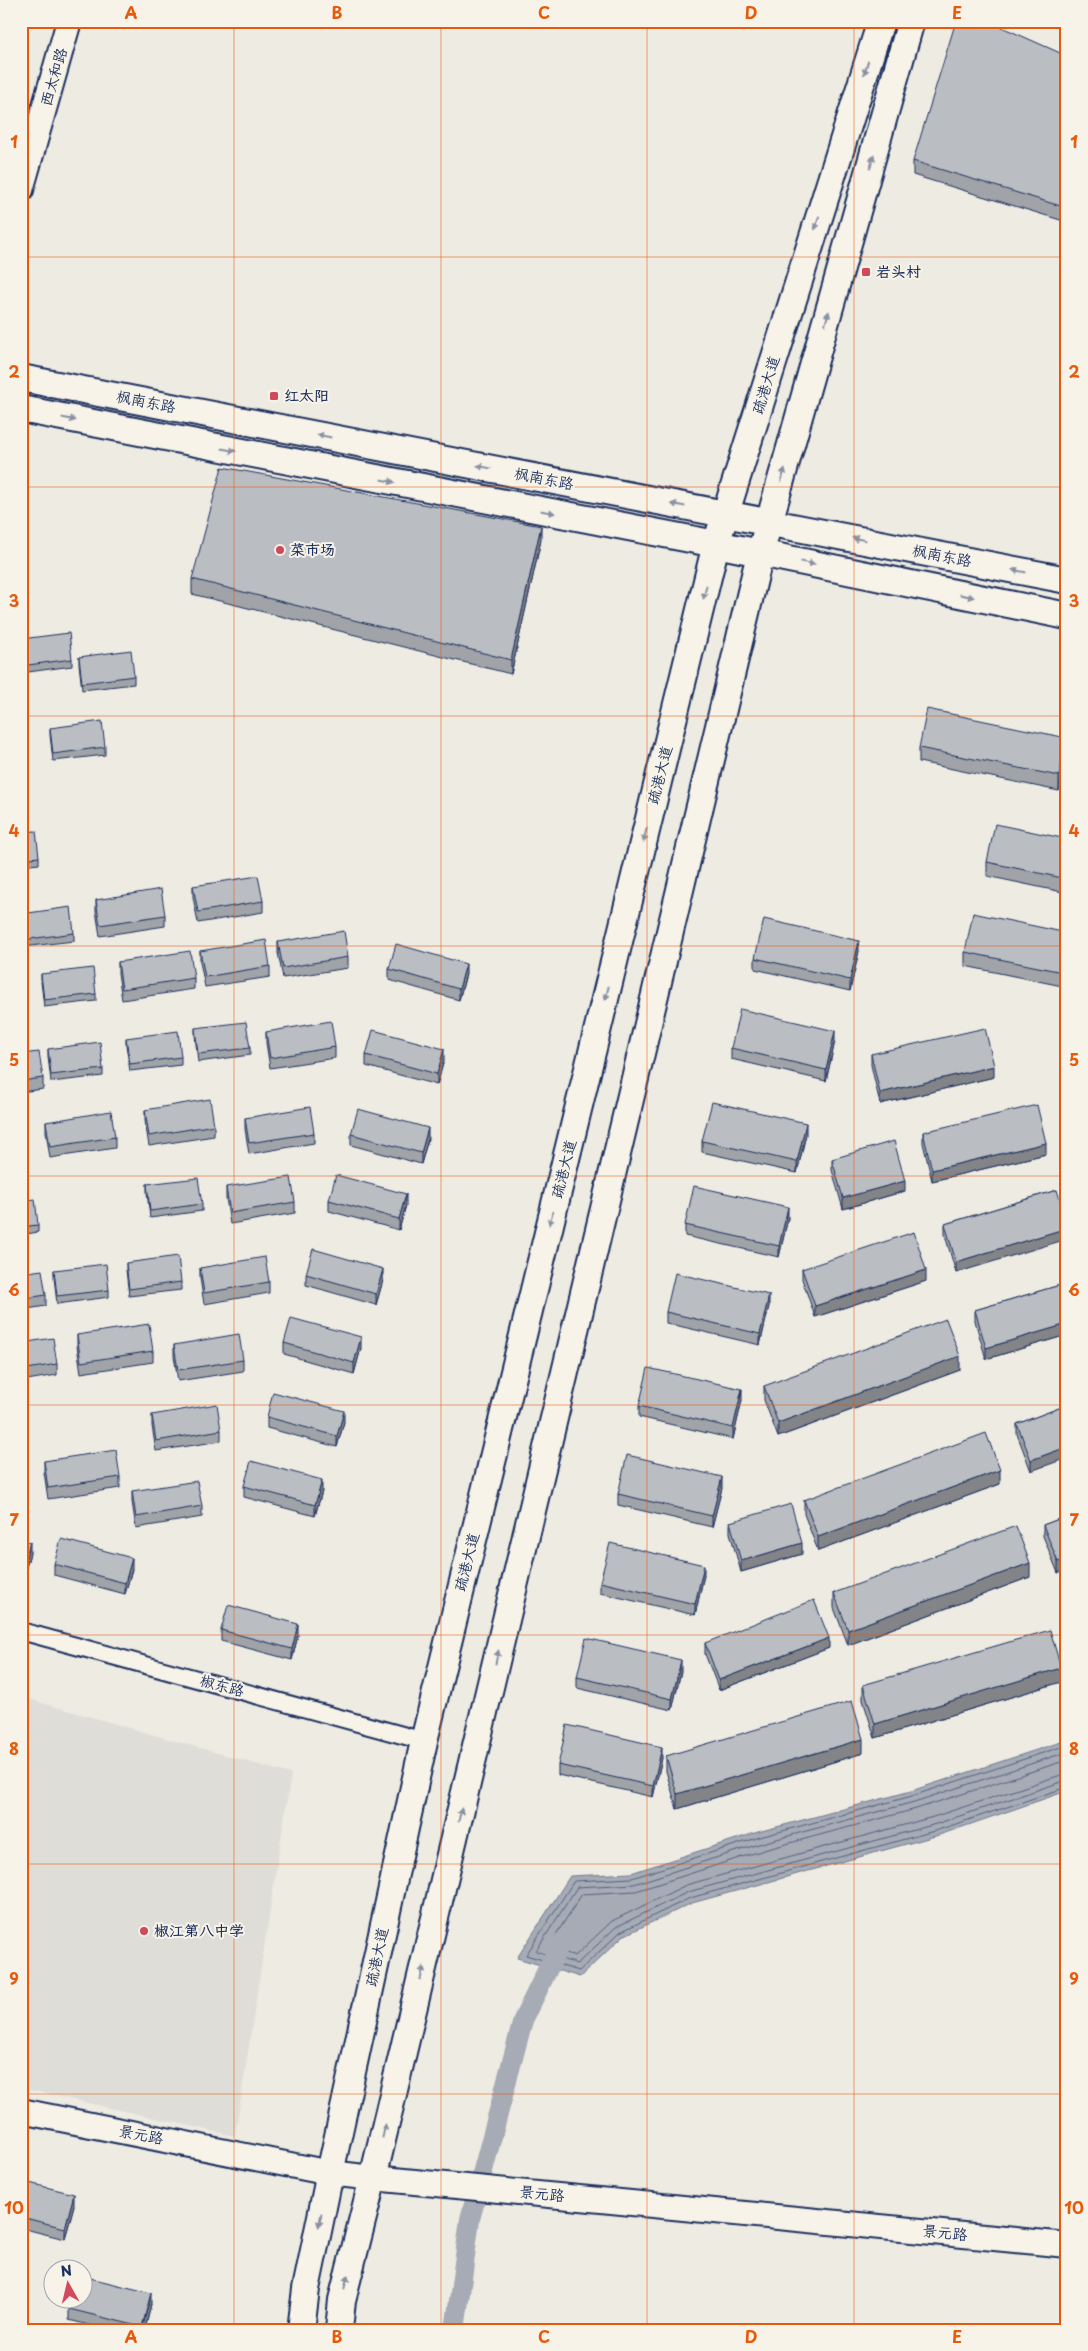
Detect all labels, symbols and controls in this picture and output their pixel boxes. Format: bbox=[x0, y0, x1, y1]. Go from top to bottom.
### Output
text: A bbox=[125, 0, 138, 24]
text: B bbox=[332, 0, 343, 24]
text: C bbox=[538, 0, 550, 24]
text: D bbox=[745, 0, 757, 24]
text: E bbox=[952, 0, 962, 24]
street label: 西太和路 bbox=[33, 45, 72, 109]
one-way arrow bbox=[862, 60, 869, 75]
text: 1 bbox=[10, 129, 18, 153]
text: 1 bbox=[1070, 129, 1078, 153]
one-way arrow bbox=[868, 154, 876, 169]
one-way arrow bbox=[813, 215, 821, 230]
place label: 岩头村 bbox=[876, 259, 921, 282]
marker: 岩头村 bbox=[860, 266, 872, 278]
one-way arrow bbox=[824, 311, 832, 326]
street label: 疏港大道 bbox=[745, 353, 784, 417]
text: 2 bbox=[8, 359, 20, 383]
text: 2 bbox=[1068, 359, 1080, 383]
place label: 红太阳 bbox=[284, 383, 329, 406]
street label: 枫南东路 bbox=[115, 384, 178, 418]
marker: 红太阳 bbox=[268, 390, 280, 402]
one-way arrow bbox=[62, 415, 78, 423]
one-way arrow bbox=[316, 432, 332, 440]
one-way arrow bbox=[221, 446, 237, 454]
street label: 枫南东路 bbox=[513, 461, 576, 495]
one-way arrow bbox=[475, 463, 491, 471]
one-way arrow bbox=[780, 467, 788, 482]
one-way arrow bbox=[381, 477, 397, 485]
one-way arrow bbox=[669, 500, 685, 508]
one-way arrow bbox=[540, 508, 556, 516]
one-way arrow bbox=[851, 535, 867, 543]
place label: 菜市场 bbox=[290, 537, 335, 560]
street label: 枫南东路 bbox=[911, 538, 974, 572]
marker: 菜市场 bbox=[274, 544, 286, 556]
one-way arrow bbox=[801, 560, 817, 568]
one-way arrow bbox=[1011, 567, 1027, 575]
one-way arrow bbox=[700, 584, 708, 599]
text: 3 bbox=[9, 588, 19, 612]
text: 3 bbox=[1069, 588, 1079, 612]
one-way arrow bbox=[960, 592, 976, 600]
street label: 疏港大道 bbox=[640, 743, 677, 807]
text: 4 bbox=[9, 818, 20, 842]
text: 4 bbox=[1069, 818, 1080, 842]
one-way arrow bbox=[641, 827, 649, 842]
one-way arrow bbox=[603, 985, 611, 1000]
text: 5 bbox=[9, 1047, 19, 1071]
text: 5 bbox=[1069, 1047, 1079, 1071]
street label: 疏港大道 bbox=[544, 1137, 581, 1201]
one-way arrow bbox=[547, 1211, 555, 1226]
text: 6 bbox=[8, 1277, 20, 1301]
text: 6 bbox=[1068, 1277, 1080, 1301]
text: 7 bbox=[9, 1507, 19, 1531]
text: 7 bbox=[1069, 1507, 1079, 1531]
street label: 疏港大道 bbox=[447, 1530, 484, 1594]
one-way arrow bbox=[494, 1649, 502, 1664]
street label: 椒东路 bbox=[198, 1668, 247, 1701]
text: 8 bbox=[9, 1736, 19, 1760]
text: 8 bbox=[1069, 1736, 1079, 1760]
one-way arrow bbox=[456, 1807, 464, 1822]
place label: 椒江第八中学 bbox=[154, 1918, 244, 1941]
marker: 椒江第八中学 bbox=[138, 1925, 150, 1937]
street label: 疏港大道 bbox=[358, 1925, 393, 1988]
one-way arrow bbox=[418, 1965, 426, 1980]
text: 9 bbox=[9, 1966, 19, 1990]
text: 9 bbox=[1069, 1966, 1079, 1990]
street label: 景元路 bbox=[117, 2118, 166, 2149]
one-way arrow bbox=[380, 2123, 388, 2138]
street label: 景元路 bbox=[519, 2179, 566, 2206]
text: 10 bbox=[4, 2195, 24, 2219]
text: 10 bbox=[1064, 2195, 1084, 2219]
one-way arrow bbox=[316, 2213, 324, 2228]
street label: 景元路 bbox=[922, 2218, 969, 2245]
north arrow bbox=[42, 2258, 92, 2308]
text: N bbox=[59, 2259, 73, 2282]
one-way arrow bbox=[343, 2274, 351, 2289]
text: A bbox=[125, 2324, 138, 2348]
text: B bbox=[332, 2324, 343, 2348]
text: C bbox=[538, 2324, 550, 2348]
text: D bbox=[745, 2324, 757, 2348]
text: E bbox=[952, 2324, 962, 2348]

